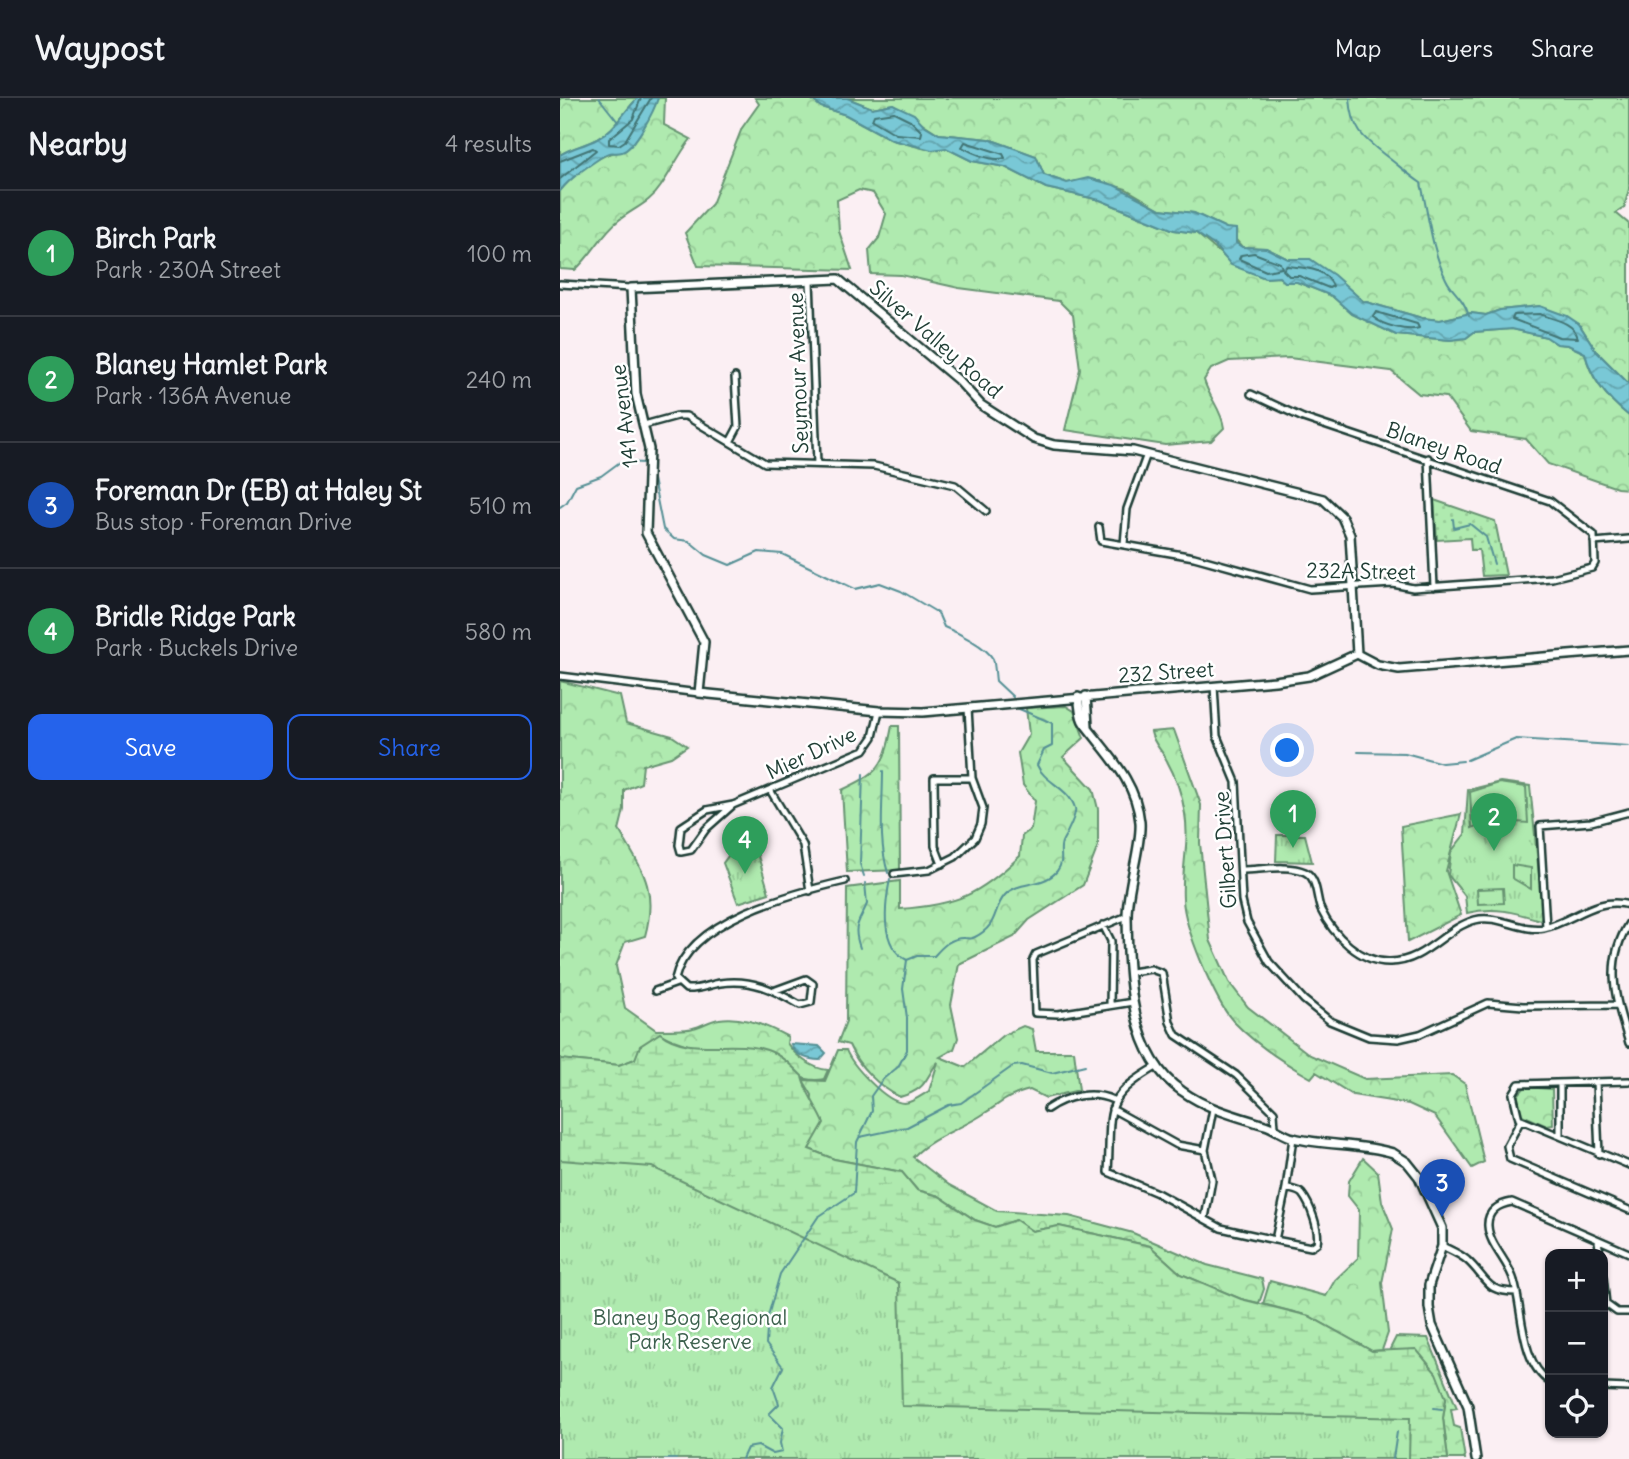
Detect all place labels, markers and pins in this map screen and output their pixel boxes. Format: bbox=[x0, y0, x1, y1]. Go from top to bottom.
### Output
pin: 1 bbox=[1270, 790, 1316, 848]
pin: 2 bbox=[1471, 793, 1517, 851]
pin: 4 bbox=[722, 816, 768, 874]
pin: 3 bbox=[1419, 1159, 1465, 1217]

